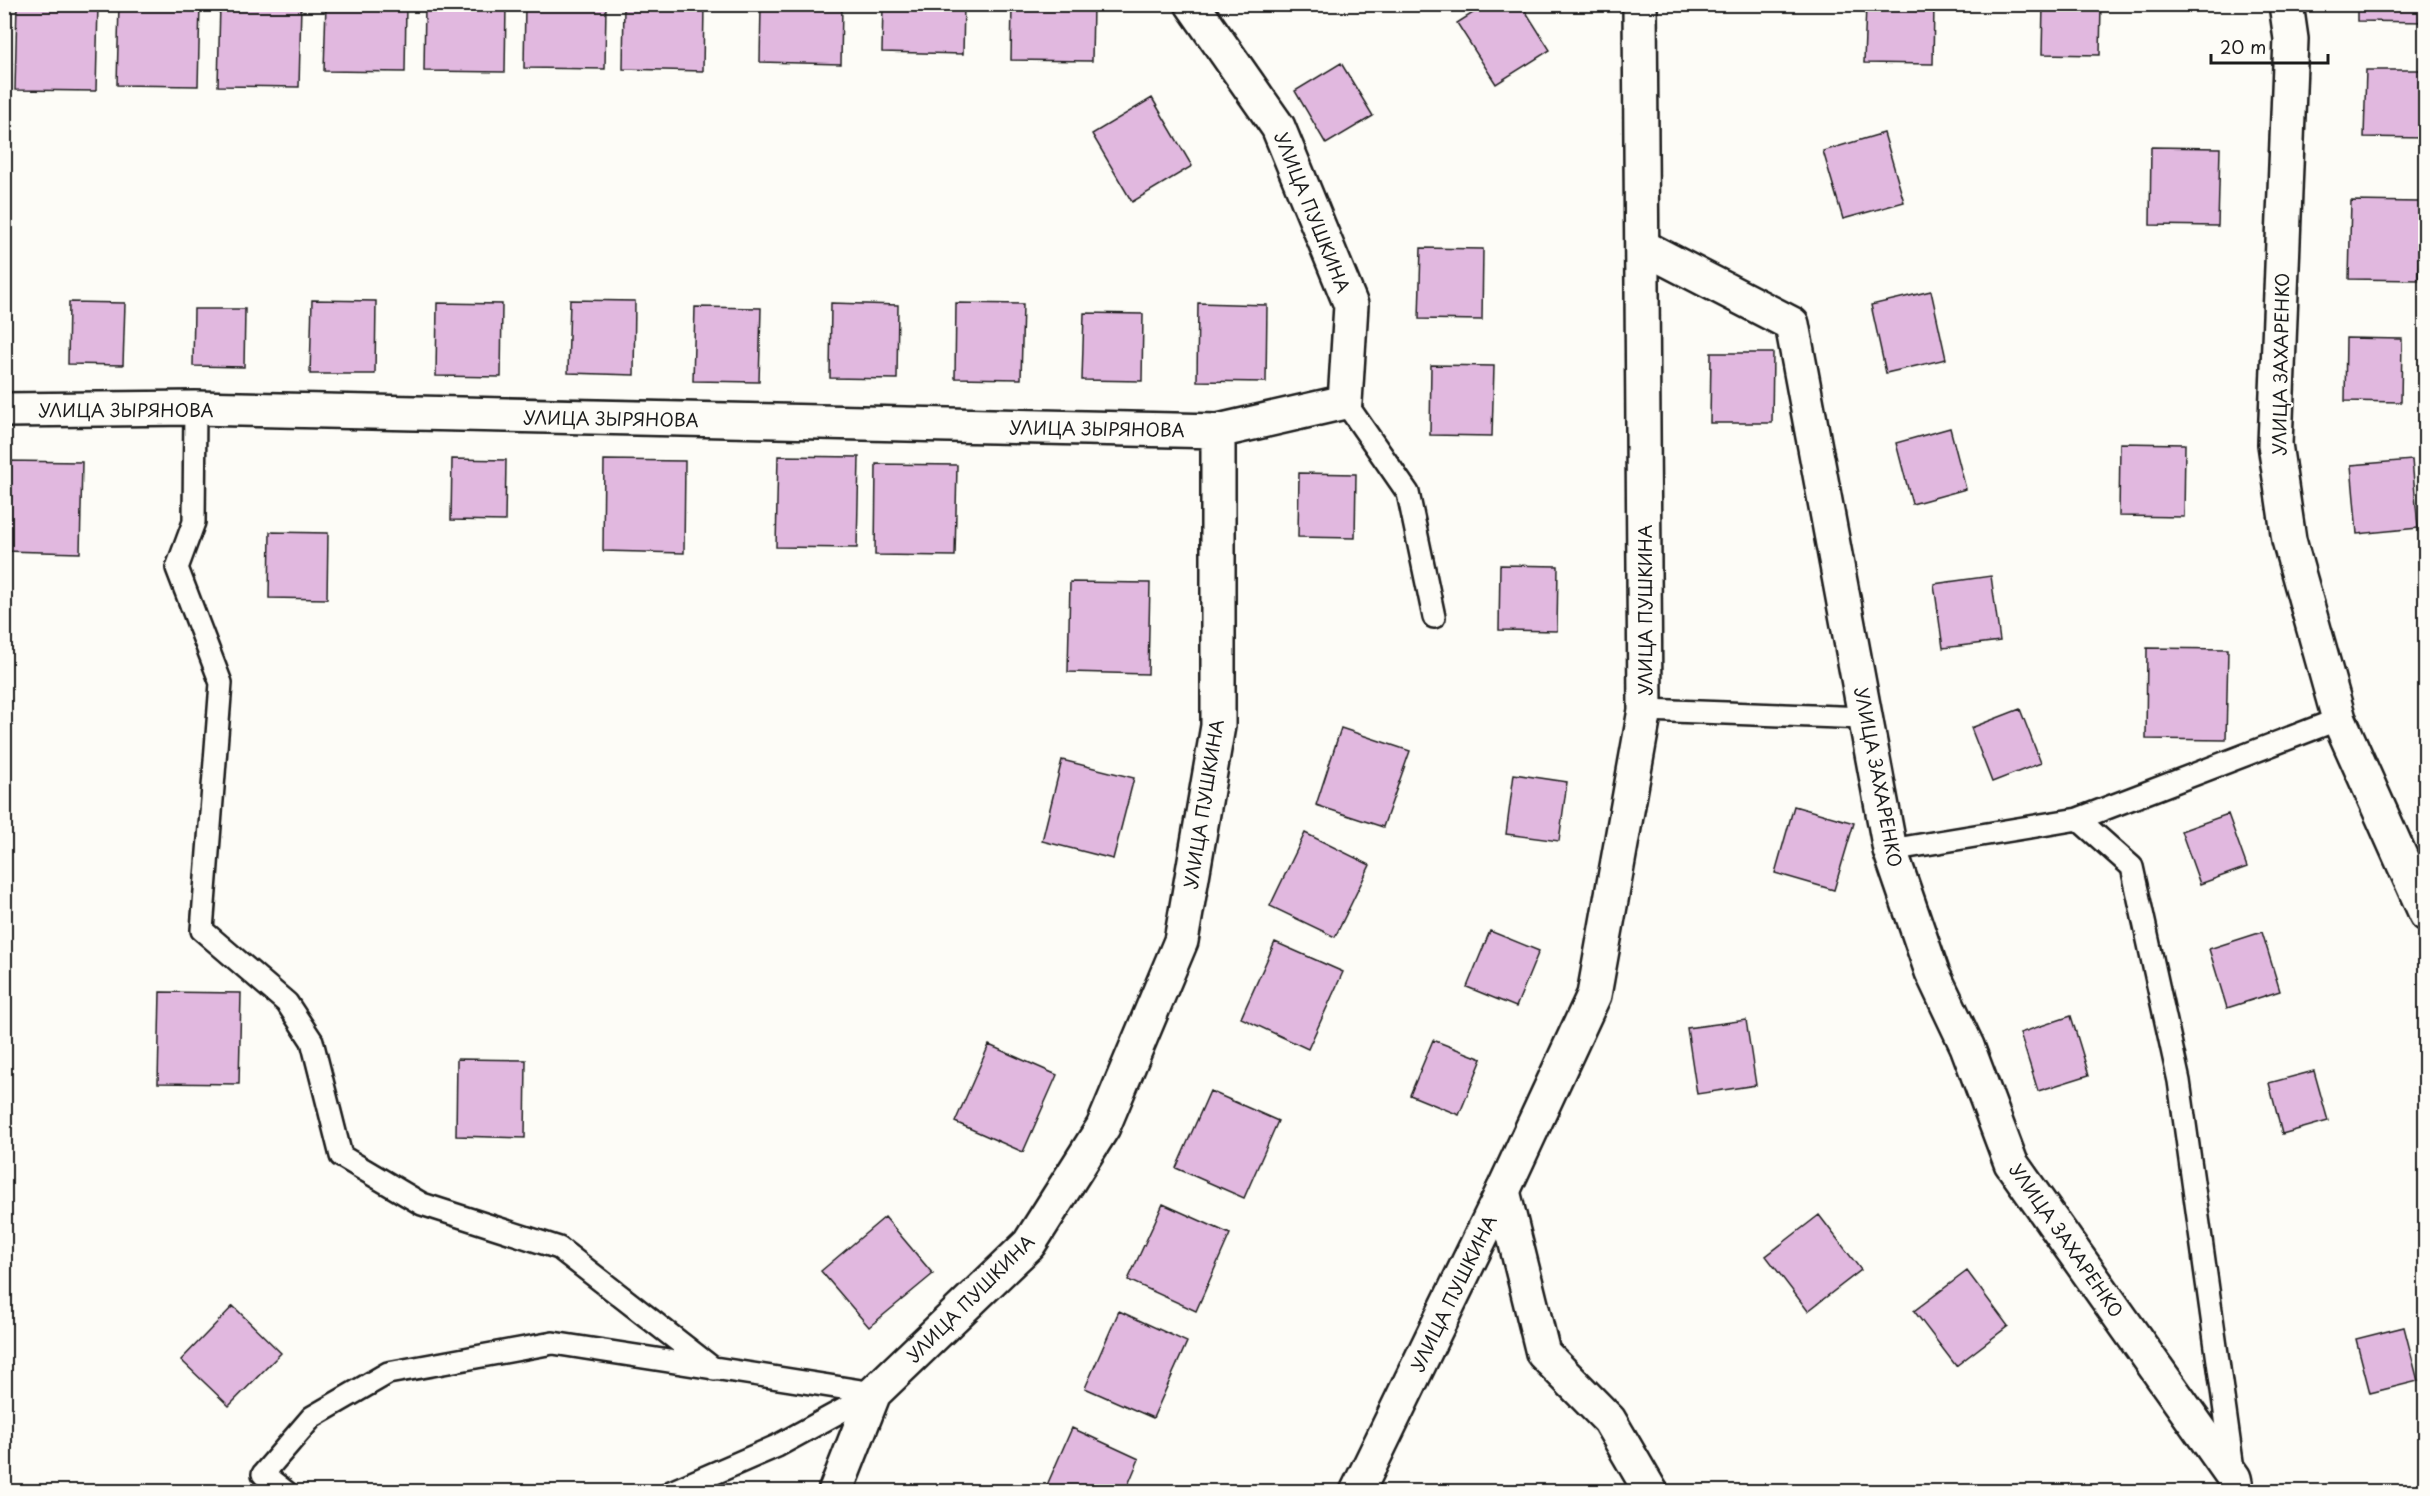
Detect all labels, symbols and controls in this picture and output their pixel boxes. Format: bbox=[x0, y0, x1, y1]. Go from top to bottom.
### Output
scale bar bbox=[2211, 27, 2328, 65]
text: 20 m bbox=[2220, 33, 2266, 60]
street label: УЛИЦА ПУШКИНА bbox=[1268, 128, 1358, 297]
street label: УЛИЦА ЗАХАРЕНКО bbox=[2265, 272, 2295, 456]
street label: УЛИЦА ЗЫРЯНОВА bbox=[38, 396, 214, 423]
street label: УЛИЦА ЗЫРЯНОВА bbox=[523, 403, 699, 433]
street label: УЛИЦА ЗЫРЯНОВА bbox=[1009, 413, 1185, 443]
street label: УЛИЦА ПУШКИНА bbox=[1631, 524, 1658, 696]
street label: УЛИЦА ЗАХАРЕНКО bbox=[1848, 685, 1910, 869]
street label: УЛИЦА ПУШКИНА bbox=[1176, 717, 1230, 891]
street label: УЛИЦА ЗАХАРЕНКО bbox=[2004, 1157, 2130, 1323]
street label: УЛИЦА ПУШКИНА bbox=[1403, 1210, 1503, 1376]
street label: УЛИЦА ПУШКИНА bbox=[900, 1228, 1040, 1368]

